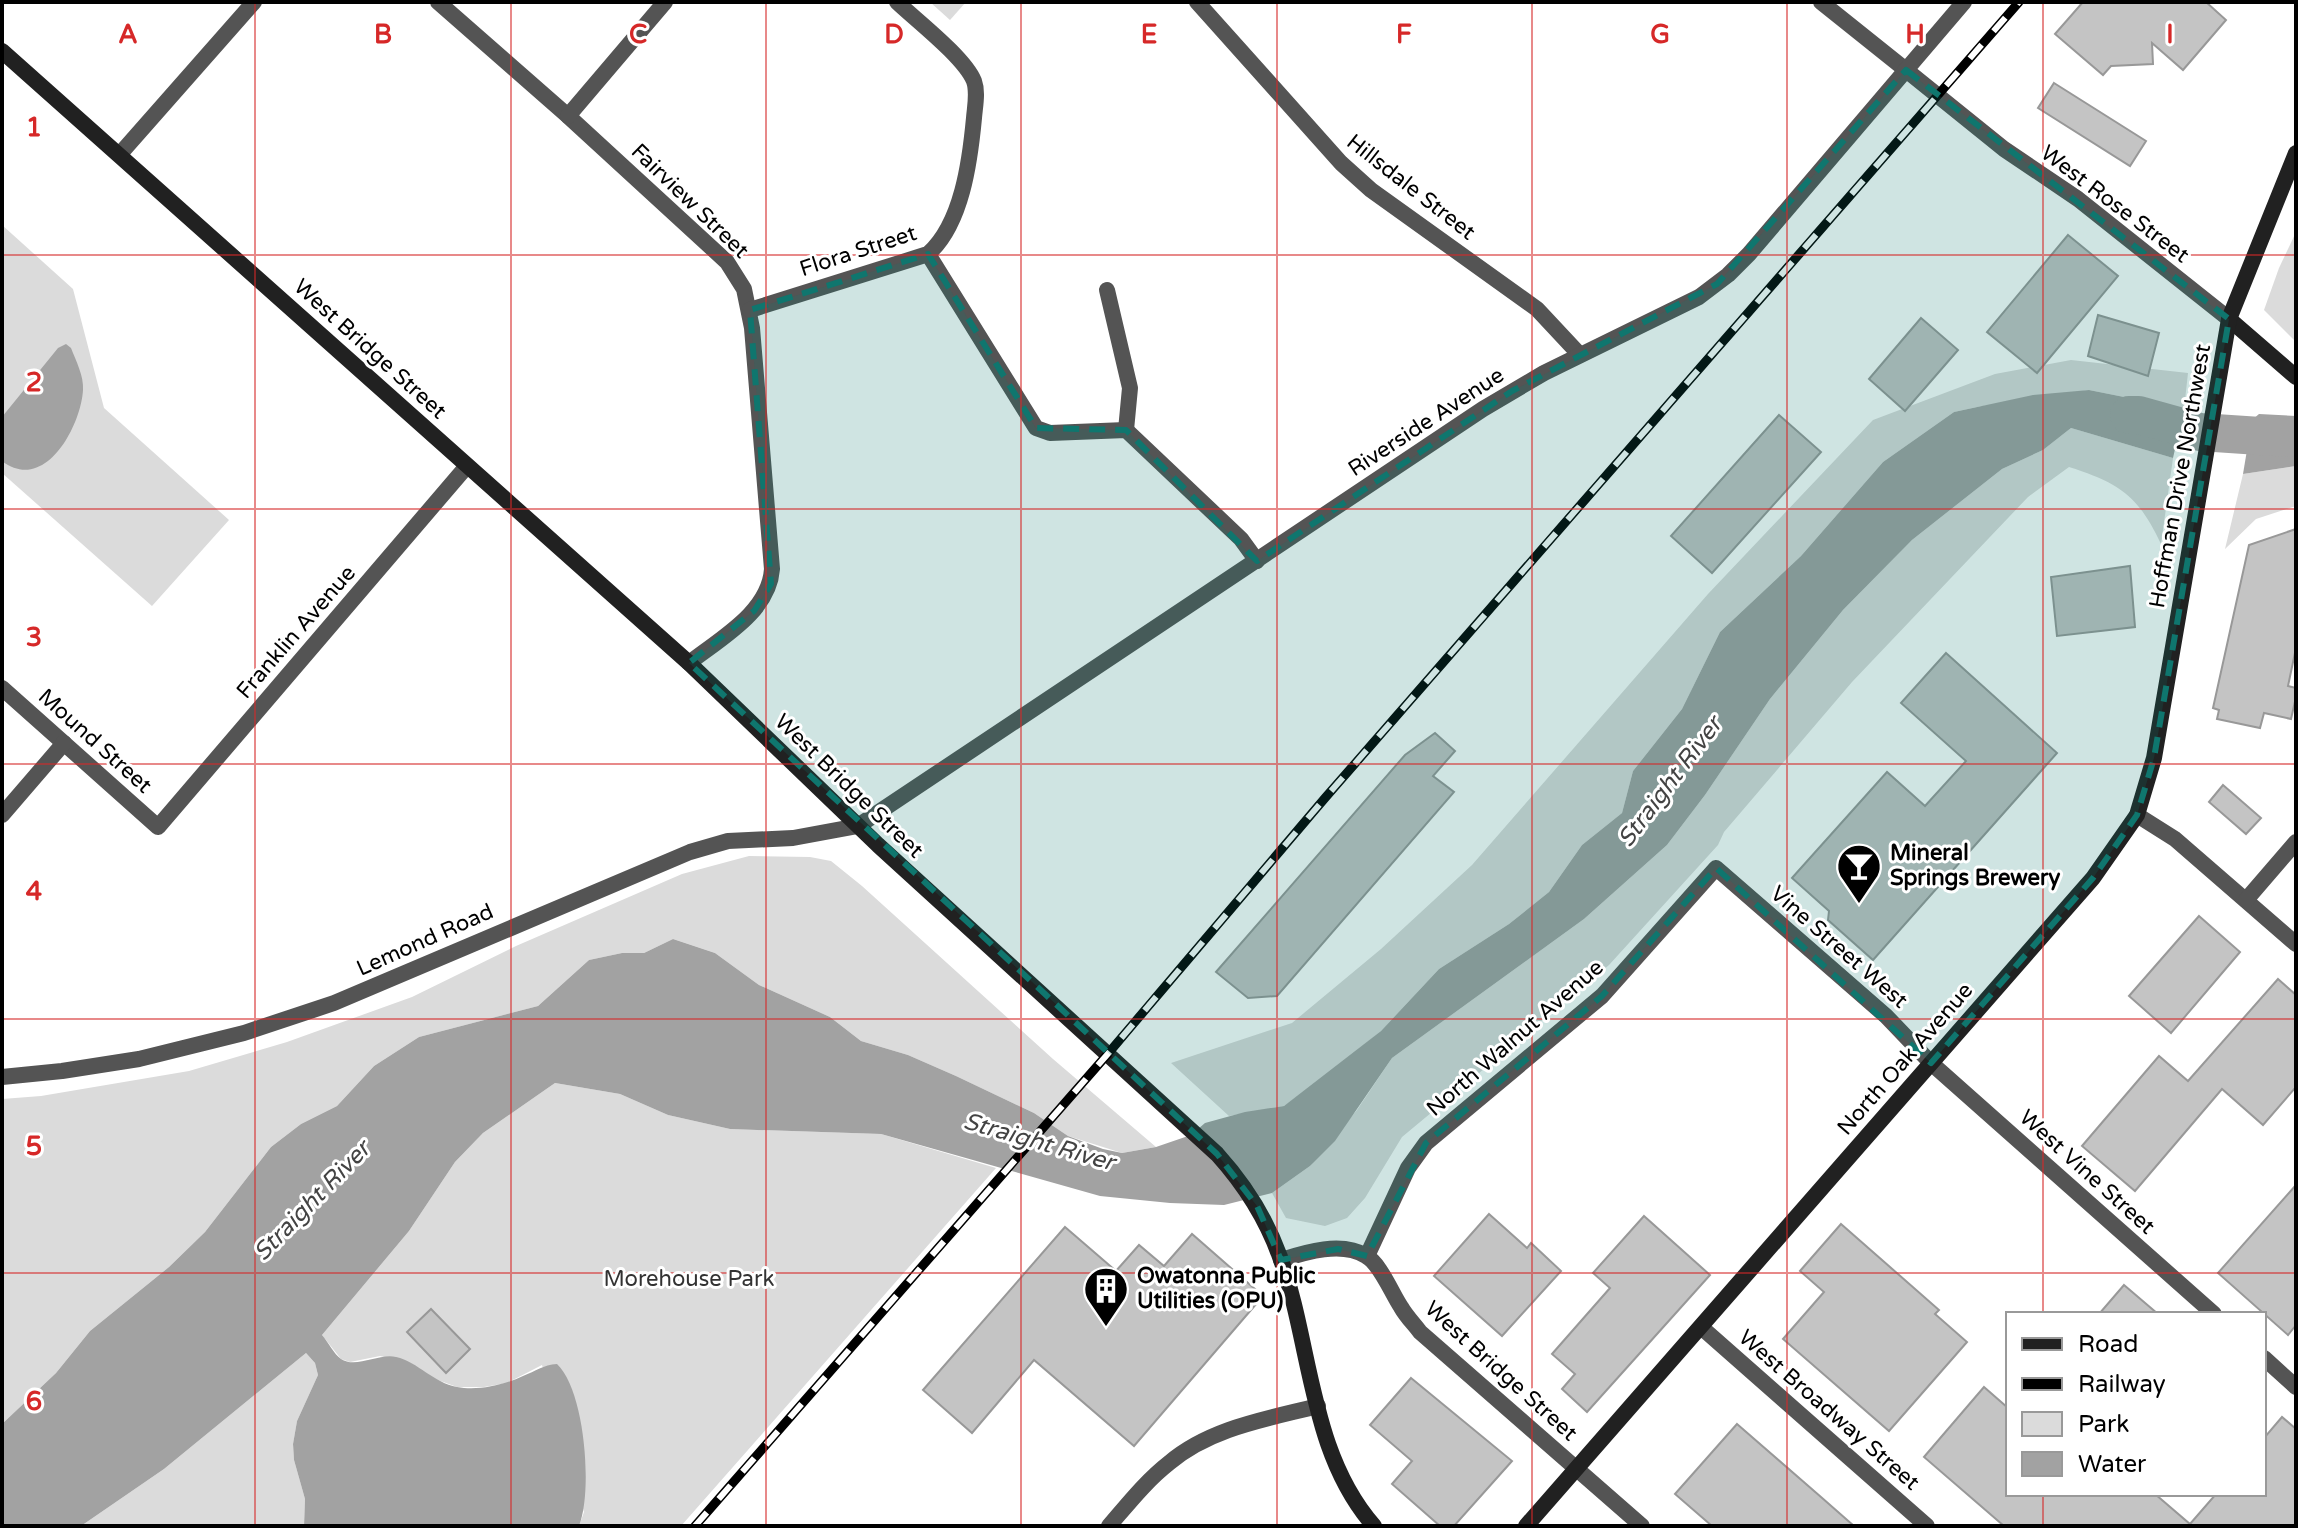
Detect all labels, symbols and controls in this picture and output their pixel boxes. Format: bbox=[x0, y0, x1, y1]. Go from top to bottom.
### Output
text: A bbox=[118, 19, 138, 50]
text: B bbox=[374, 19, 392, 50]
text: C bbox=[629, 19, 647, 50]
text: D bbox=[884, 19, 904, 50]
text: E bbox=[1141, 19, 1157, 50]
text: F bbox=[1396, 19, 1412, 50]
text: G bbox=[1650, 19, 1670, 50]
text: H bbox=[1905, 19, 1925, 50]
text: I bbox=[2166, 19, 2174, 50]
text: 1 bbox=[26, 112, 42, 143]
street label: Hillsdale Street bbox=[1341, 129, 1481, 245]
street label: Fairview Street bbox=[626, 138, 754, 264]
street label: West Rose Street bbox=[2036, 140, 2194, 268]
street label: Flora Street bbox=[796, 220, 920, 282]
street label: West Bridge Street bbox=[288, 274, 452, 424]
street label: Hoffman Drive Northwest bbox=[2144, 342, 2216, 610]
street label: Riverside Avenue bbox=[1343, 362, 1509, 482]
text: 2 bbox=[26, 367, 42, 398]
street label: Franklin Avenue bbox=[231, 560, 361, 704]
text: 3 bbox=[26, 622, 42, 653]
street label: Mound Street bbox=[33, 683, 157, 799]
street label: West Bridge Street bbox=[769, 709, 929, 863]
water label: Straight River bbox=[1612, 709, 1730, 853]
place label: Mineral Springs Brewery bbox=[1890, 840, 2060, 891]
bar icon: Mineral Springs Brewery bbox=[1835, 842, 1883, 905]
text: 4 bbox=[26, 876, 42, 907]
street label: Vine Street West bbox=[1765, 880, 1913, 1014]
street label: Lemond Road bbox=[353, 898, 497, 982]
street label: North Walnut Avenue bbox=[1421, 954, 1609, 1122]
street label: North Oak Avenue bbox=[1832, 978, 1978, 1140]
street label: West Vine Street bbox=[2014, 1104, 2160, 1240]
water label: Straight River bbox=[960, 1107, 1120, 1178]
text: 5 bbox=[26, 1131, 42, 1162]
water label: Straight River bbox=[248, 1133, 378, 1267]
place label: Owatonna Public Utilities (OPU) bbox=[1137, 1263, 1316, 1314]
building icon: Owatonna Public Utilities (OPU) bbox=[1082, 1265, 1130, 1328]
park label: Morehouse Park bbox=[604, 1266, 774, 1292]
street label: West Bridge Street bbox=[1419, 1296, 1583, 1446]
legend bbox=[2006, 1312, 2266, 1496]
street label: West Broadway Street bbox=[1733, 1324, 1925, 1496]
text: Road bbox=[2078, 1330, 2138, 1359]
text: Railway bbox=[2078, 1370, 2166, 1399]
text: 6 bbox=[26, 1386, 42, 1417]
text: Park bbox=[2078, 1410, 2129, 1439]
text: Water bbox=[2078, 1450, 2147, 1479]

